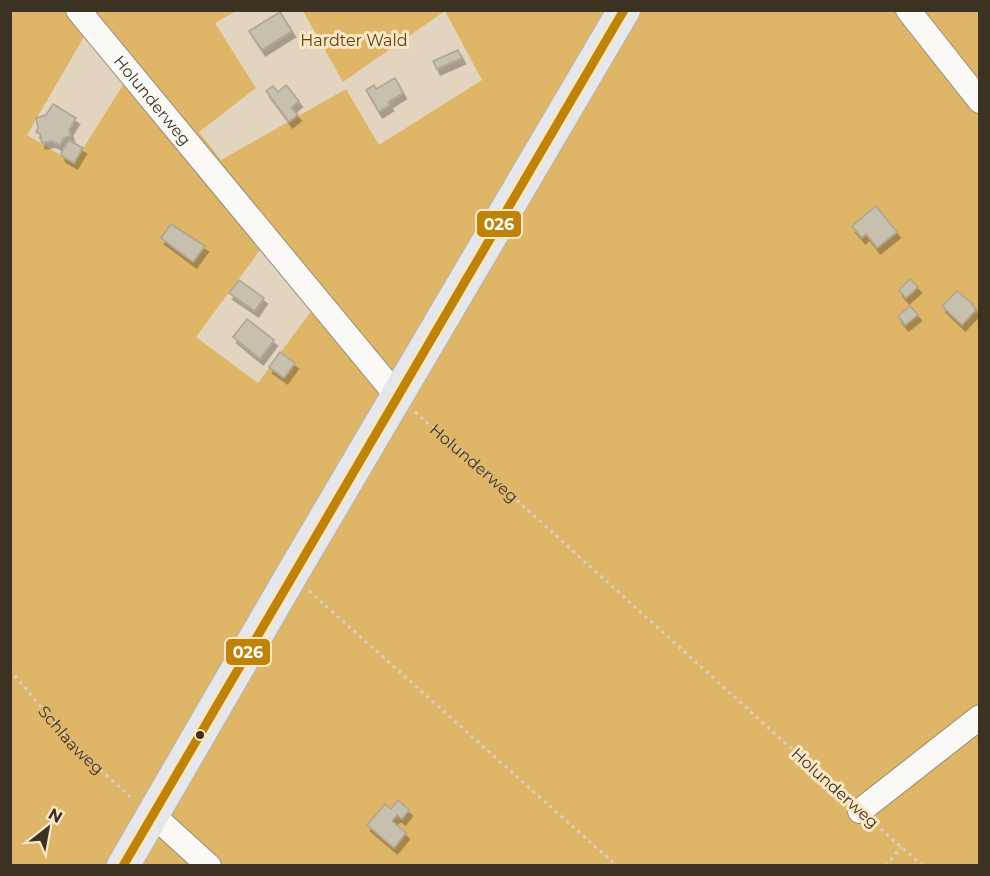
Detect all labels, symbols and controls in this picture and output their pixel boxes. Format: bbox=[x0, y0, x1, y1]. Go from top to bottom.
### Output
park label: Hardter Wald bbox=[300, 31, 408, 50]
street label: Holunderweg bbox=[110, 51, 195, 149]
line badge: 026 bbox=[476, 210, 522, 238]
text: 026 bbox=[484, 215, 514, 234]
street label: Holunderweg bbox=[426, 419, 522, 506]
line badge: 026 bbox=[225, 638, 271, 666]
text: 026 bbox=[233, 643, 263, 662]
street label: Schlaaweg bbox=[35, 702, 108, 778]
unlabelled marker bbox=[194, 729, 206, 741]
street label: Holunderweg bbox=[788, 744, 882, 832]
north arrow bbox=[18, 798, 78, 858]
text: N bbox=[45, 804, 66, 827]

